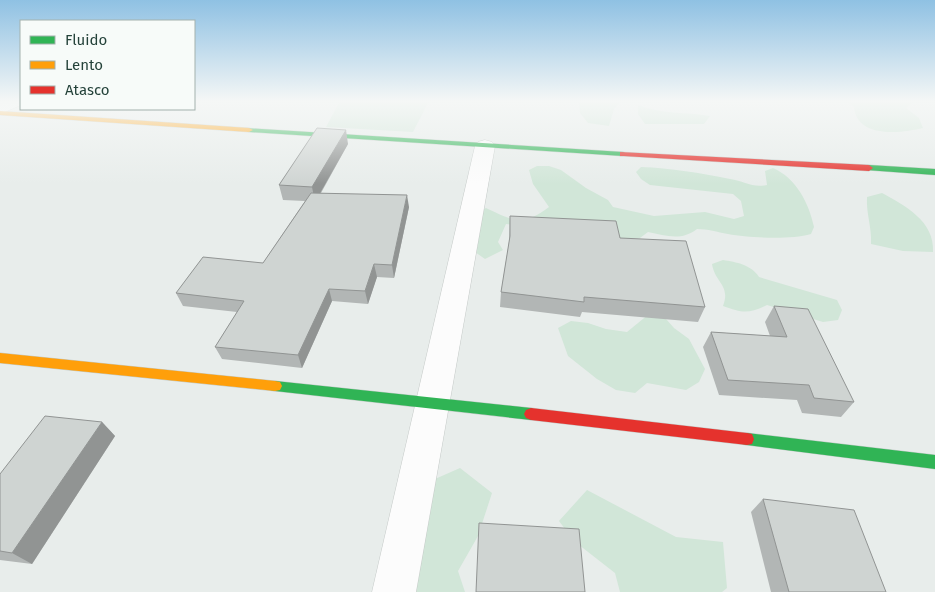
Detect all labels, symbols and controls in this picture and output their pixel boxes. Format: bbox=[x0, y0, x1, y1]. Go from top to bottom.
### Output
legend bbox=[20, 20, 195, 110]
text: Fluido bbox=[65, 31, 107, 49]
text: Lento bbox=[65, 56, 103, 74]
text: Atasco bbox=[65, 81, 110, 99]

